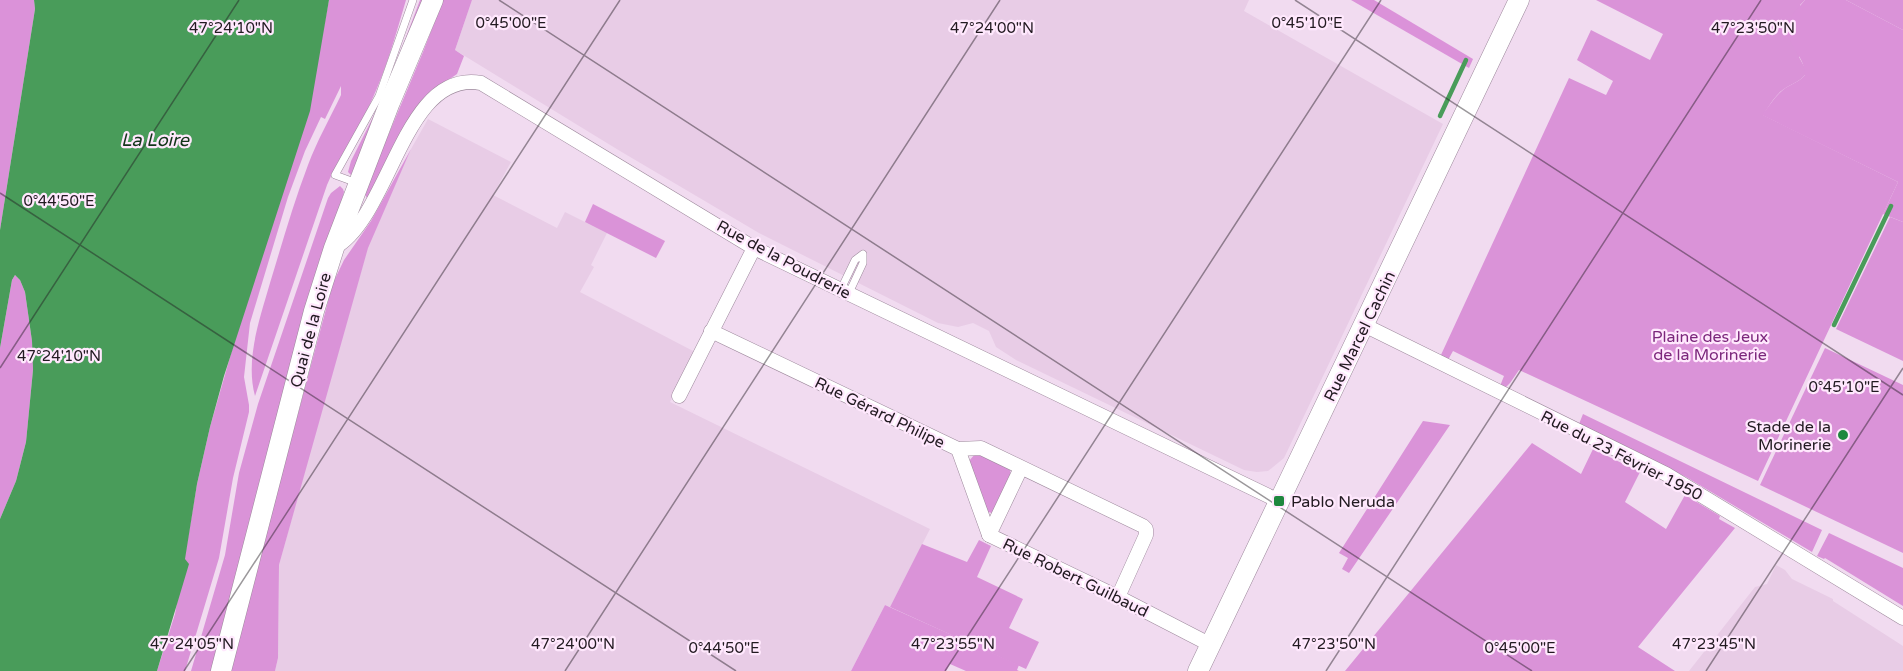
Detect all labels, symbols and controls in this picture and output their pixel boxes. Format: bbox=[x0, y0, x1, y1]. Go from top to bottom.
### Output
text: 0°45'00"E bbox=[475, 14, 547, 32]
text: 0°45'10"E bbox=[1271, 14, 1343, 32]
text: 47°24'10"N bbox=[189, 19, 273, 37]
text: 47°24'00"N bbox=[950, 19, 1034, 37]
text: 47°23'50"N bbox=[1711, 19, 1795, 37]
water label: La Loire bbox=[121, 129, 190, 151]
text: 0°44'50"E bbox=[23, 192, 95, 210]
street label: Rue de la Poudrerie bbox=[713, 216, 854, 304]
street label: Rue Marcel Cachin bbox=[1320, 268, 1400, 405]
street label: Quai de la Loire bbox=[286, 271, 336, 390]
park label: Plaine des Jeux de la Morinerie bbox=[1652, 327, 1768, 365]
text: 47°24'10"N bbox=[17, 347, 101, 365]
street label: Rue Gérard Philipe bbox=[811, 373, 948, 453]
text: 0°45'10"E bbox=[1808, 378, 1880, 396]
street label: Rue du 23 Février 1950 bbox=[1537, 406, 1706, 505]
place label: Stade de la Morinerie bbox=[1747, 417, 1831, 455]
marker: Stade de la Morinerie bbox=[1836, 428, 1850, 442]
place label: Pablo Neruda bbox=[1291, 492, 1395, 512]
marker: Pablo Neruda bbox=[1272, 494, 1286, 508]
street label: Rue Robert Guilbaud bbox=[999, 534, 1152, 622]
text: 47°24'05"N bbox=[150, 635, 234, 653]
text: 47°24'00"N bbox=[531, 635, 615, 653]
text: 47°23'55"N bbox=[911, 635, 995, 653]
text: 47°23'50"N bbox=[1292, 635, 1376, 653]
text: 47°23'45"N bbox=[1672, 635, 1756, 653]
text: 0°44'50"E bbox=[688, 639, 760, 657]
text: 0°45'00"E bbox=[1484, 639, 1556, 657]

